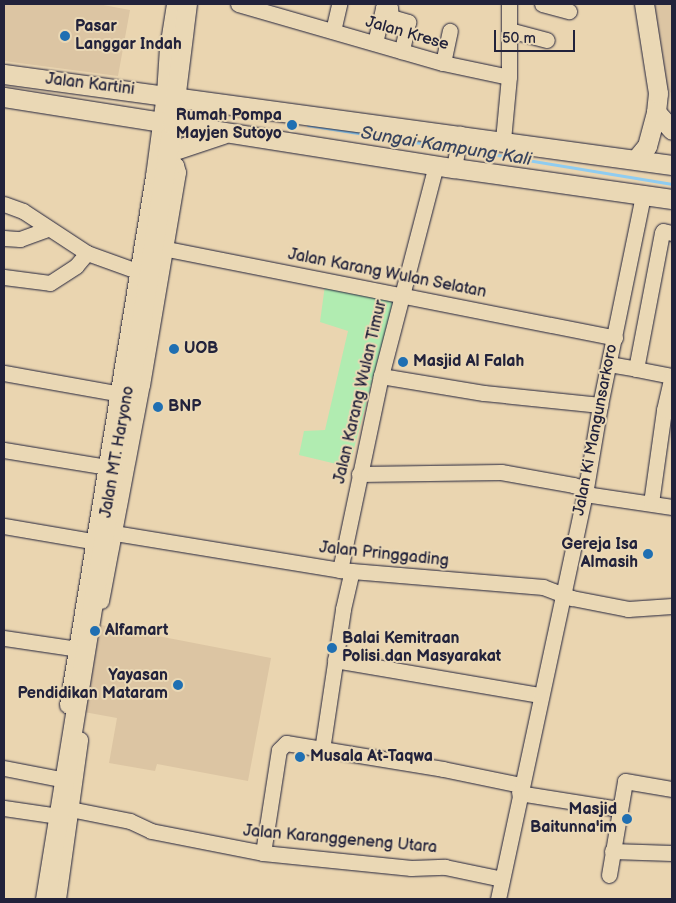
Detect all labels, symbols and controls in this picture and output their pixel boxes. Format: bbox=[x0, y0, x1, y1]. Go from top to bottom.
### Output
street label: Jalan Krese bbox=[363, 13, 451, 55]
place label: Pasar Langgar Indah bbox=[75, 17, 182, 55]
scale bar bbox=[496, 20, 577, 52]
text: 50 m bbox=[502, 29, 536, 48]
marker: Pasar Langgar Indah bbox=[59, 30, 71, 42]
street label: Jalan Kartini bbox=[44, 70, 136, 100]
place label: Rumah Pompa Mayjen Sutoyo bbox=[176, 106, 282, 144]
marker: Rumah Pompa Mayjen Sutoyo bbox=[286, 119, 298, 131]
water label: Sungai Kampung Kali bbox=[359, 123, 533, 171]
street label: Jalan Karang Wulan Selatan bbox=[286, 245, 488, 303]
street label: Jalan Karang Wulan Timur bbox=[330, 298, 392, 486]
place label: UOB bbox=[184, 339, 218, 359]
marker: UOB bbox=[168, 343, 180, 355]
street label: Jalan Ki Mangunsarkoro bbox=[570, 343, 622, 517]
place label: Masjid Al Falah bbox=[413, 352, 524, 372]
marker: Masjid Al Falah bbox=[397, 356, 409, 368]
street label: Jalan MT. Haryono bbox=[97, 385, 139, 519]
place label: BNP bbox=[168, 397, 201, 417]
marker: BNP bbox=[152, 401, 164, 413]
place label: Gereja Isa Almasih bbox=[562, 535, 638, 573]
street label: Jalan Pringgading bbox=[318, 539, 450, 571]
marker: Gereja Isa Almasih bbox=[642, 548, 654, 560]
place label: Alfamart bbox=[105, 621, 168, 641]
marker: Alfamart bbox=[89, 625, 101, 637]
place label: Balai Kemitraan Polisi dan Masyarakat bbox=[342, 629, 501, 667]
marker: Balai Kemitraan Polisi dan Masyarakat bbox=[326, 642, 338, 654]
place label: Yayasan Pendidikan Mataram bbox=[17, 666, 168, 704]
marker: Yayasan Pendidikan Mataram bbox=[172, 679, 184, 691]
place label: Musala At-Taqwa bbox=[310, 747, 433, 767]
marker: Musala At-Taqwa bbox=[294, 751, 306, 763]
place label: Masjid Baitunna'im bbox=[530, 800, 617, 838]
marker: Masjid Baitunna'im bbox=[621, 813, 633, 825]
street label: Jalan Karanggeneng Utara bbox=[242, 822, 438, 858]

